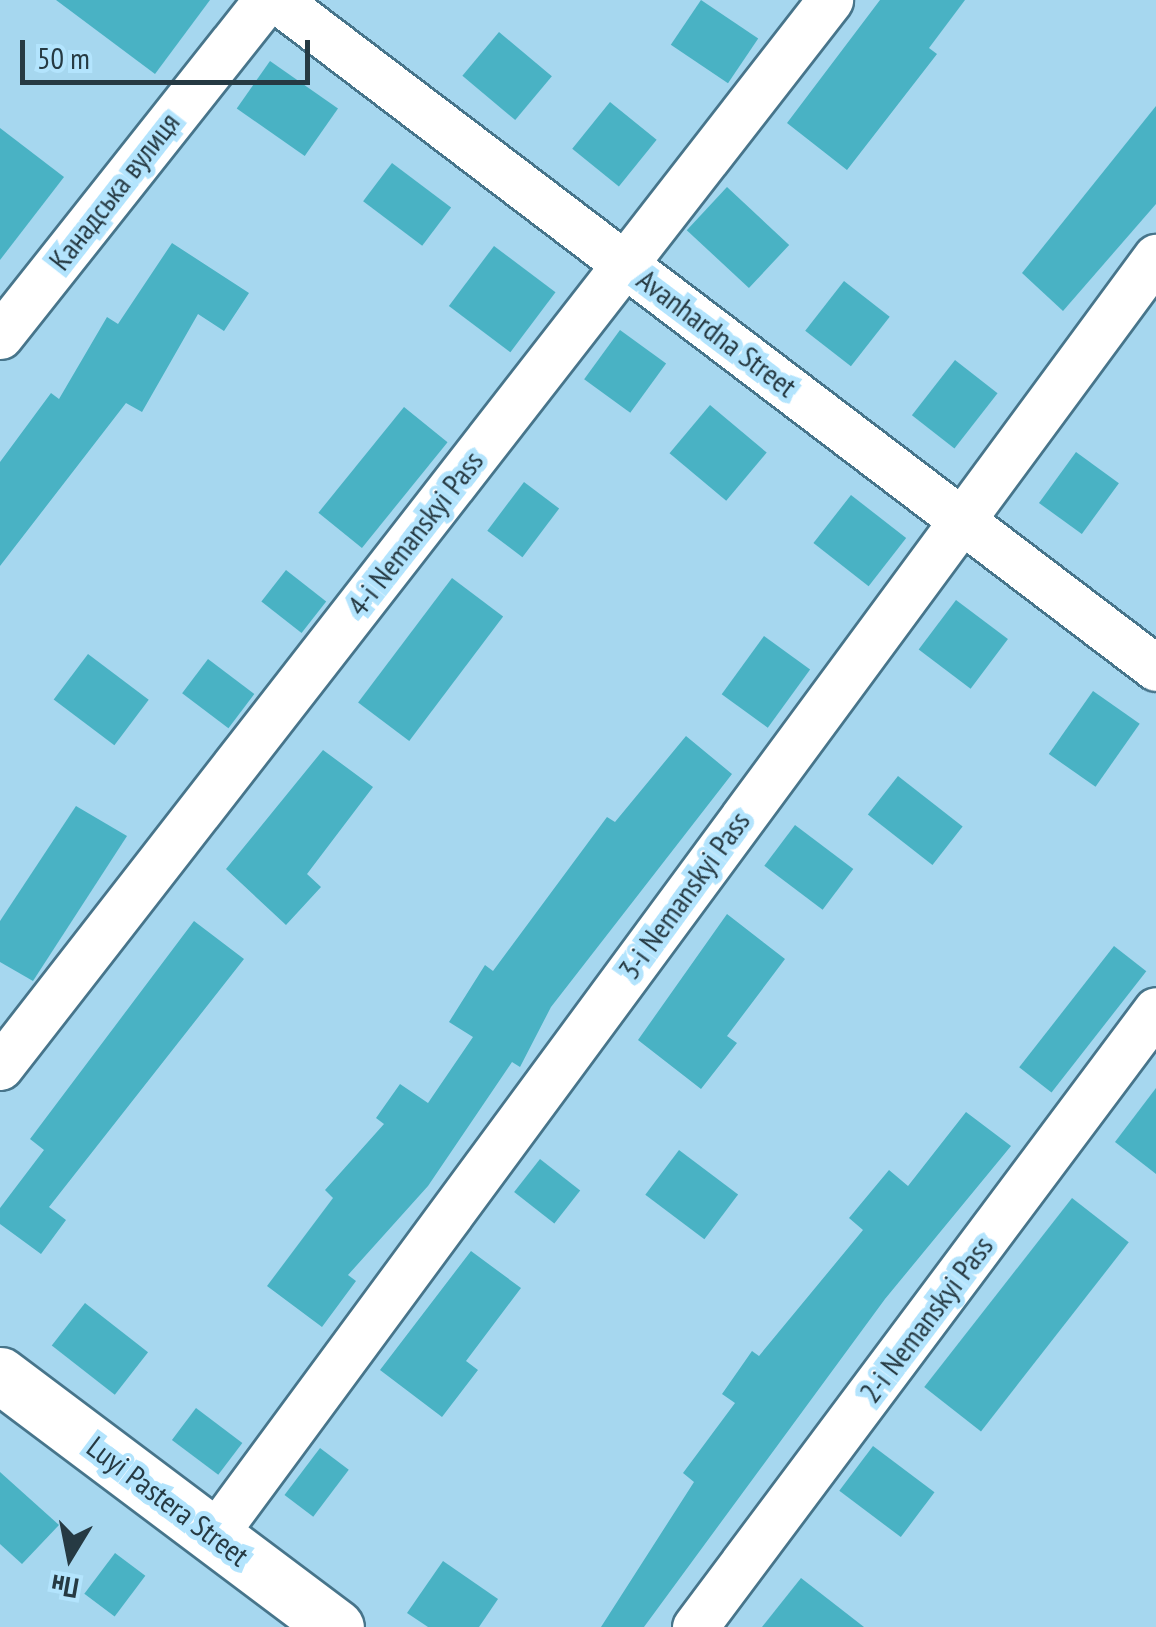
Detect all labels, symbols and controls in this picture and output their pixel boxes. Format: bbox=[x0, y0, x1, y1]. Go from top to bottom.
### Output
scale bar bbox=[25, 20, 315, 82]
text: 50 m bbox=[37, 38, 90, 77]
street label: Канадська вулиця bbox=[41, 105, 187, 277]
street label: Avanhardna Street bbox=[630, 261, 804, 405]
street label: 4-i Nemanskyi Pass bbox=[339, 443, 491, 623]
street label: 3-i Nemanskyi Pass bbox=[611, 804, 757, 986]
street label: 2-i Nemanskyi Pass bbox=[852, 1229, 1000, 1409]
street label: Luyi Pastera Street bbox=[80, 1429, 256, 1573]
north arrow bbox=[20, 1507, 120, 1607]
text: Пн bbox=[48, 1566, 81, 1608]

